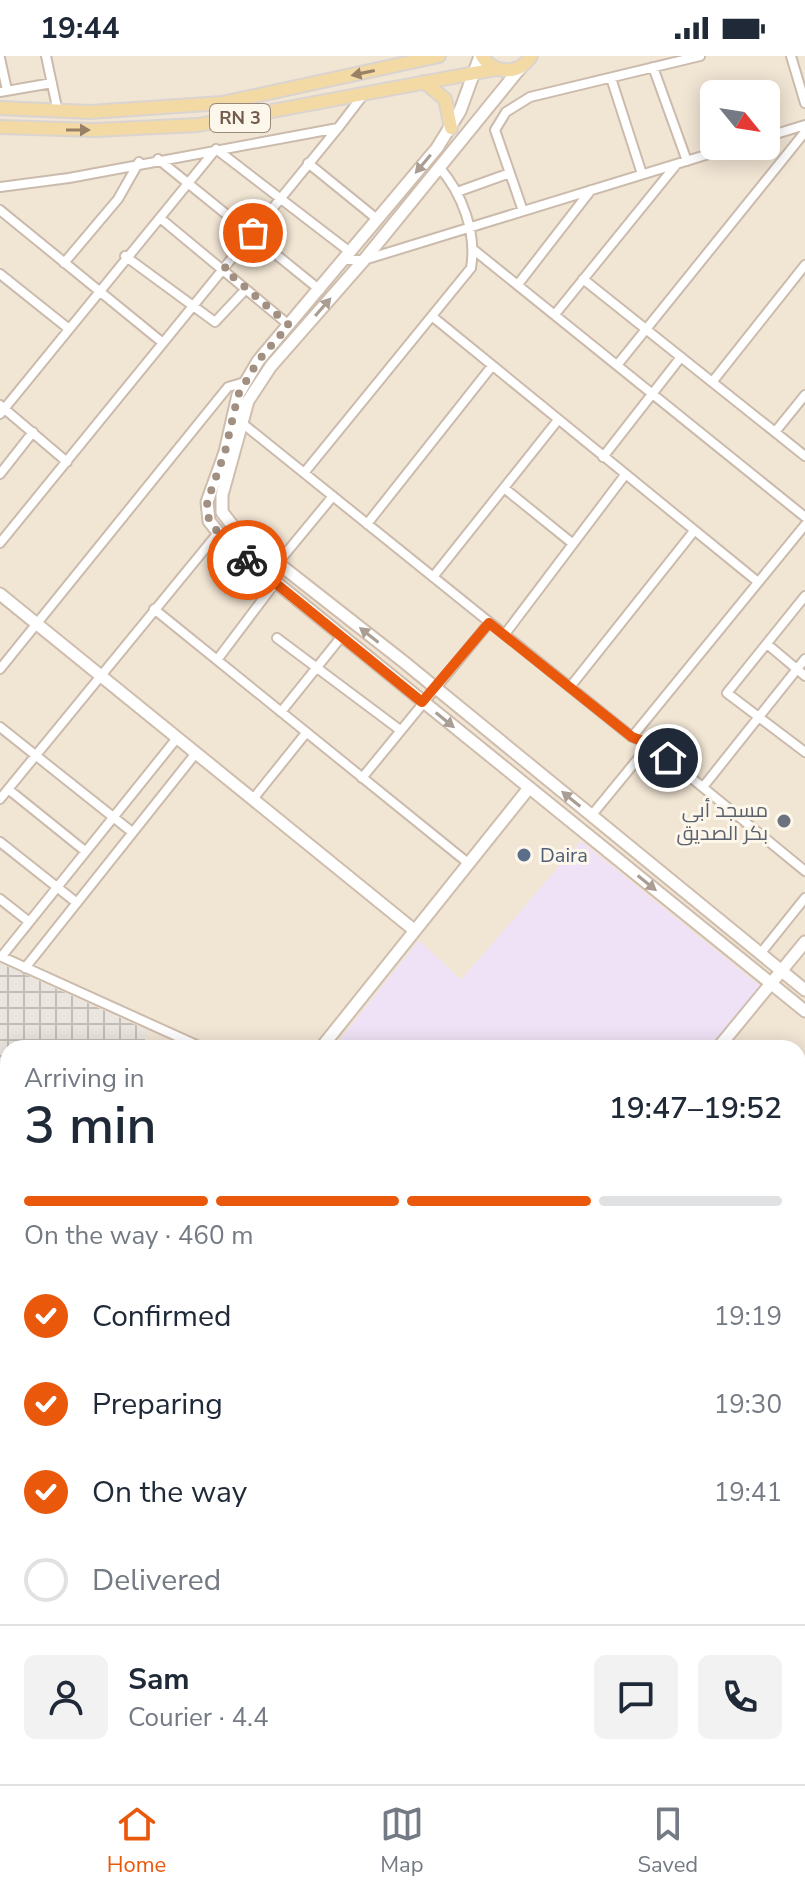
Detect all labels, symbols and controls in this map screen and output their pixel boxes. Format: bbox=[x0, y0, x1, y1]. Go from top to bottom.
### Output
text: 19:44 bbox=[40, 8, 119, 49]
one-way arrow bbox=[350, 67, 375, 80]
north arrow bbox=[700, 80, 780, 160]
map controls bbox=[700, 80, 780, 160]
road number: RN 3 bbox=[210, 104, 270, 132]
one-way arrow bbox=[66, 124, 91, 136]
one-way arrow bbox=[415, 154, 432, 174]
pin bbox=[219, 199, 287, 267]
icon: bag bbox=[231, 211, 275, 255]
one-way arrow bbox=[314, 297, 331, 317]
courier bbox=[207, 520, 287, 600]
icon: bike bbox=[225, 538, 269, 582]
one-way arrow bbox=[359, 627, 379, 643]
one-way arrow bbox=[434, 711, 454, 728]
pin bbox=[634, 724, 702, 792]
icon: home bbox=[646, 736, 690, 780]
one-way arrow bbox=[561, 791, 581, 808]
place label: مسجد أبي بكر الصديق bbox=[676, 797, 768, 847]
marker: مسجد أبي بكر الصديق bbox=[775, 812, 793, 830]
place label: Daira bbox=[540, 842, 588, 869]
marker: Daira bbox=[515, 846, 533, 864]
one-way arrow bbox=[637, 875, 657, 891]
text: Arriving in bbox=[24, 1061, 145, 1096]
text: 19:47–19:52 bbox=[609, 1088, 782, 1129]
text: 3 min bbox=[24, 1090, 157, 1161]
text: On the way · 460 m bbox=[24, 1218, 253, 1253]
icon: check bbox=[24, 1294, 68, 1338]
text: Confirmed bbox=[92, 1296, 232, 1337]
text: 19:19 bbox=[714, 1299, 782, 1334]
icon: check bbox=[24, 1382, 68, 1426]
text: Preparing bbox=[92, 1384, 223, 1425]
text: 19:30 bbox=[714, 1387, 782, 1422]
icon: check bbox=[24, 1470, 68, 1514]
text: On the way bbox=[92, 1472, 247, 1513]
text: 19:41 bbox=[714, 1475, 782, 1510]
text: Delivered bbox=[92, 1560, 221, 1601]
button: person bbox=[24, 1655, 108, 1739]
button: chat bbox=[594, 1655, 678, 1739]
button: phone bbox=[698, 1655, 782, 1739]
text: Sam bbox=[128, 1659, 190, 1700]
text: Courier · 4.4 bbox=[128, 1700, 269, 1735]
tab: Home bbox=[107, 1802, 166, 1880]
tab: Map bbox=[380, 1802, 424, 1880]
tab: Saved bbox=[637, 1802, 698, 1880]

